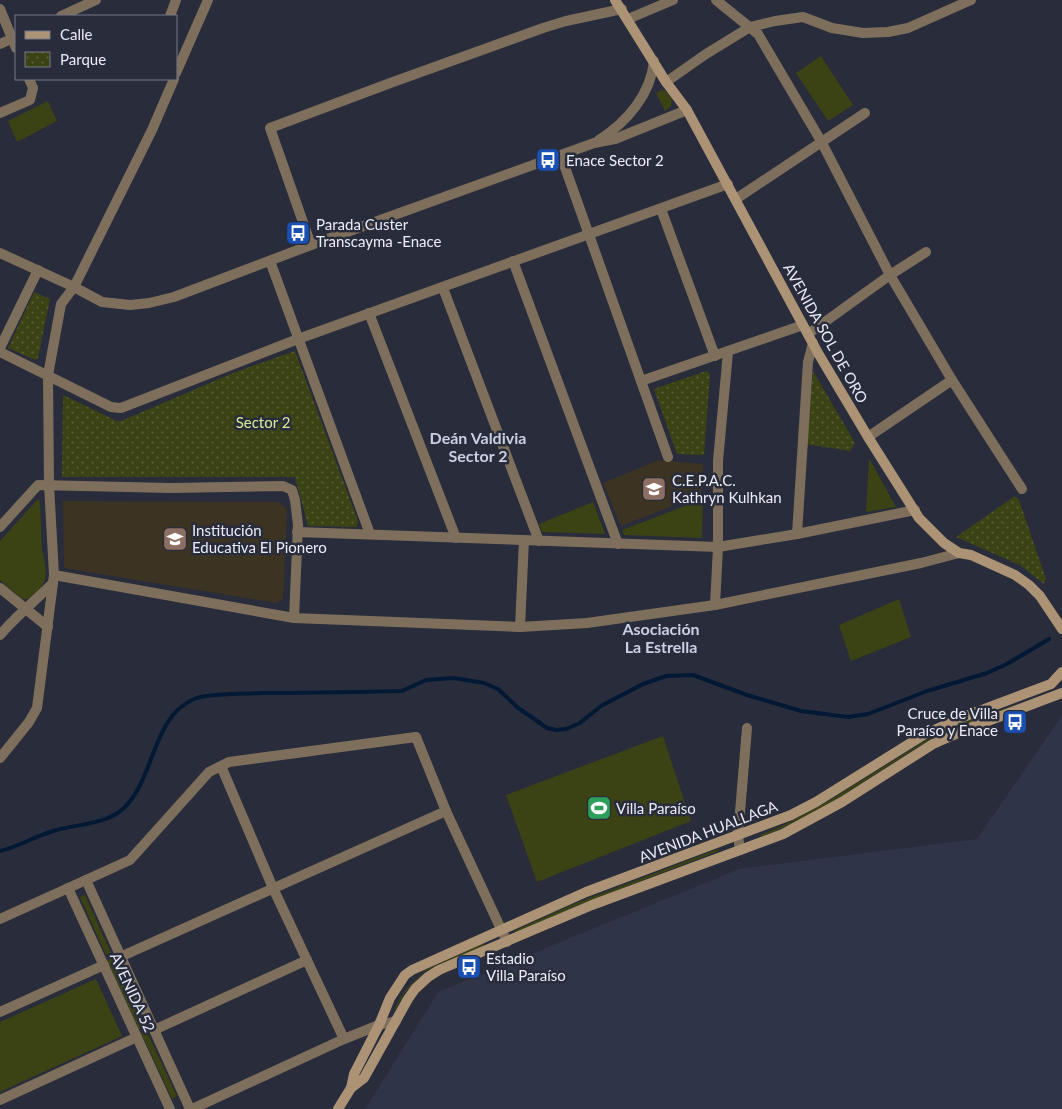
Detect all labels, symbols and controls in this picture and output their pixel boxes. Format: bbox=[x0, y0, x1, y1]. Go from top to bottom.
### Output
legend bbox=[15, 15, 178, 80]
text: Calle bbox=[60, 25, 93, 43]
text: Parque bbox=[60, 50, 106, 68]
bus stop icon: Enace Sector 2 bbox=[535, 147, 561, 173]
place label: Enace Sector 2 bbox=[566, 151, 664, 169]
place label: Parada Custer Transcayma -Enace bbox=[316, 215, 442, 250]
bus stop icon: Parada Custer Transcayma -Enace bbox=[285, 220, 311, 246]
street label: AVENIDA SOL DE ORO bbox=[780, 260, 872, 406]
park label: Sector 2 bbox=[236, 413, 290, 431]
district label: Deán Valdivia Sector 2 bbox=[430, 428, 526, 465]
place label: C.E.P.A.C. Kathryn Kulhkan bbox=[672, 471, 782, 506]
school or university icon: C.E.P.A.C. Kathryn Kulhkan bbox=[641, 476, 667, 502]
place label: Institución Educativa El Pionero bbox=[192, 521, 327, 556]
school or university icon: Institución Educativa El Pionero bbox=[162, 526, 188, 552]
district label: Asociación La Estrella bbox=[621, 619, 700, 656]
place label: Cruce de Villa Paraíso y Enace bbox=[896, 704, 998, 739]
bus stop icon: Cruce de Villa Paraíso y Enace bbox=[1002, 709, 1028, 735]
sports icon: Villa Paraíso bbox=[586, 795, 612, 821]
street label: AVENIDA HUALLAGA bbox=[636, 796, 781, 866]
place label: Villa Paraíso bbox=[616, 799, 696, 817]
street label: AVENIDA 52 bbox=[107, 949, 159, 1035]
place label: Estadio Villa Paraíso bbox=[486, 949, 566, 984]
bus stop icon: Estadio Villa Paraíso bbox=[456, 954, 482, 980]

